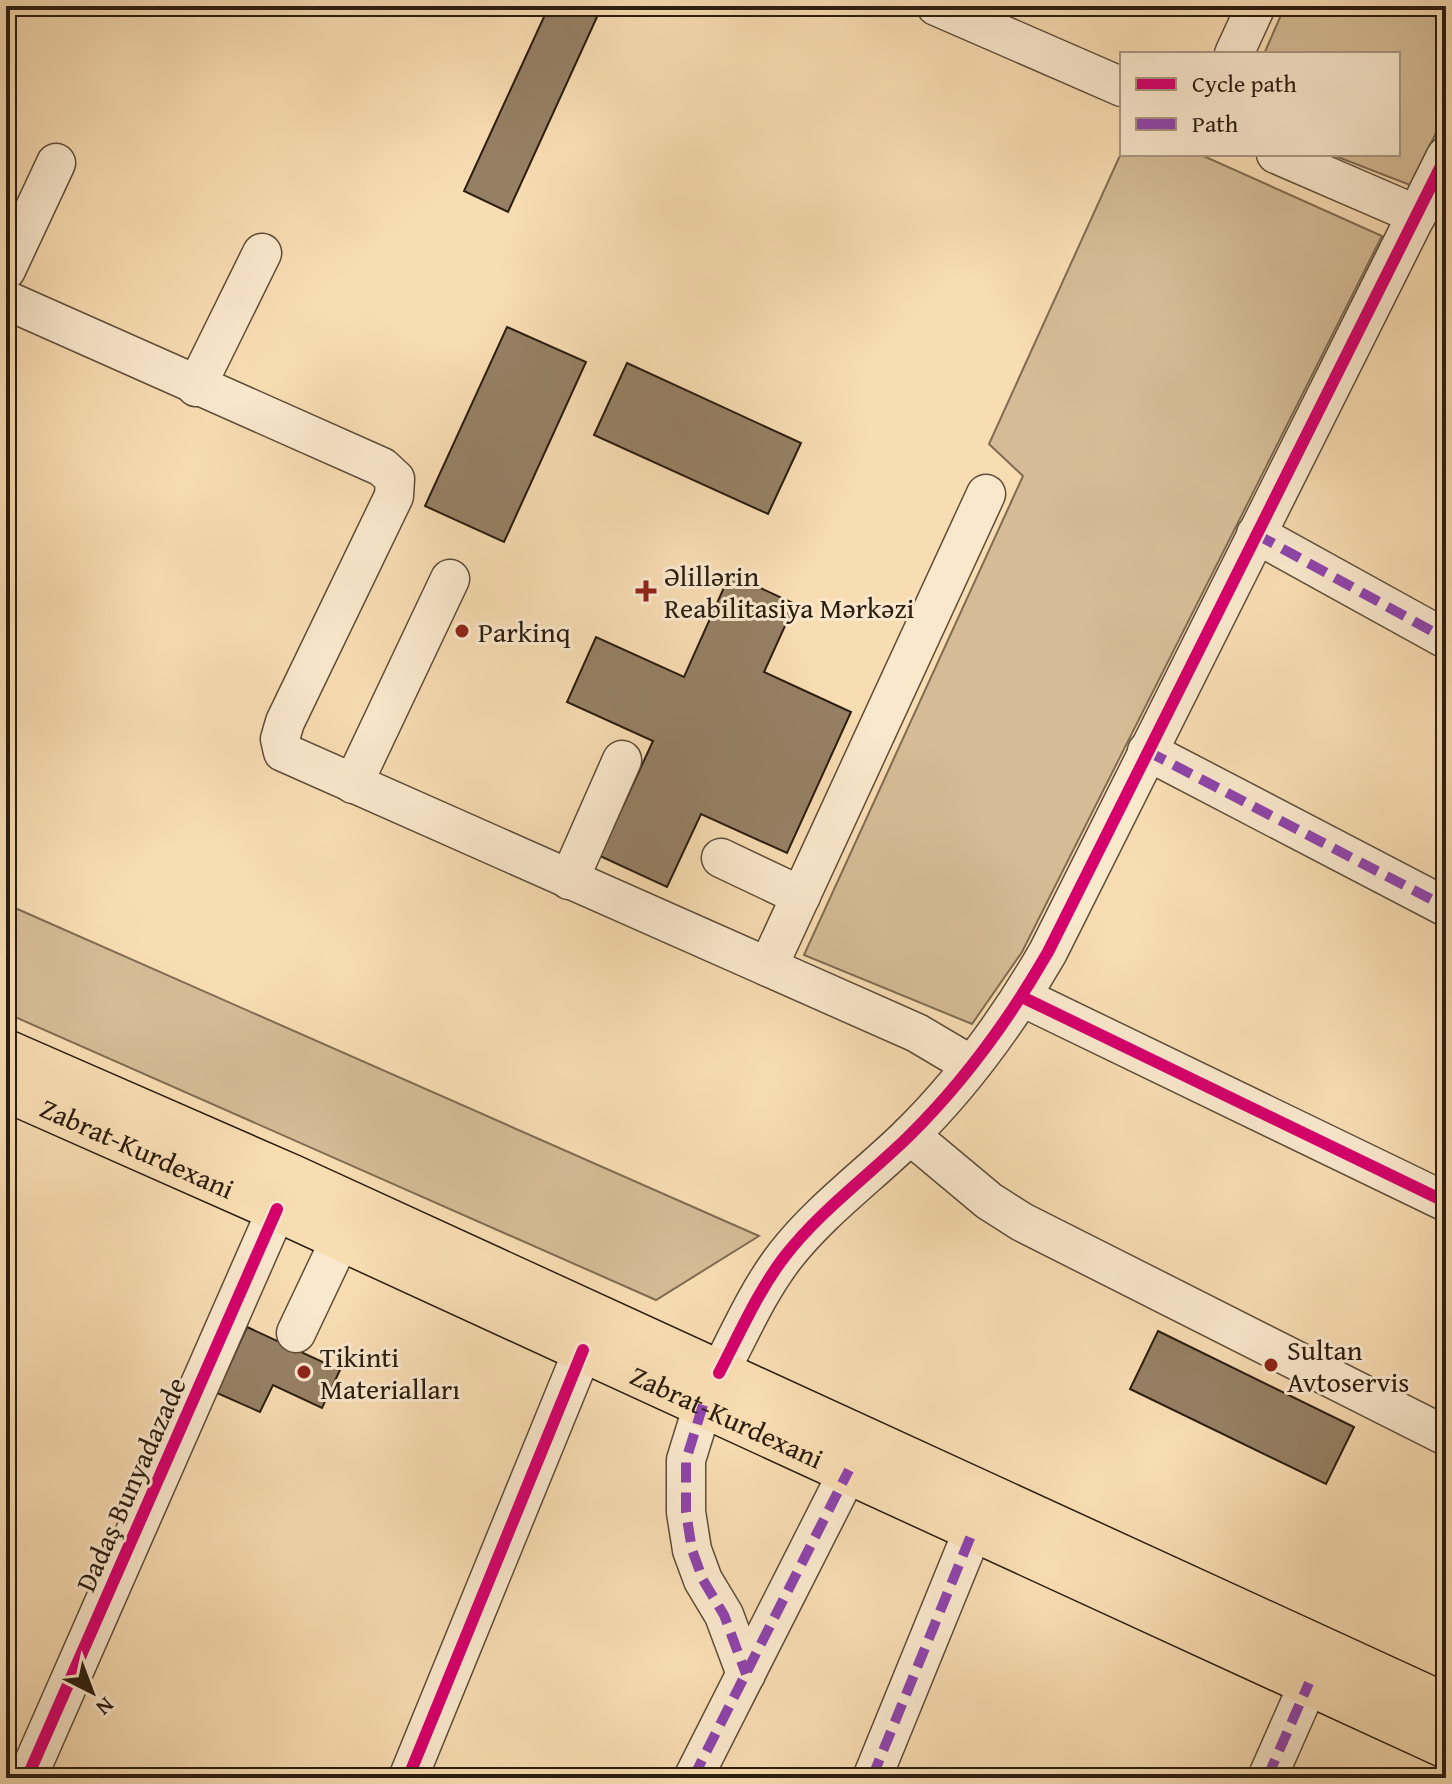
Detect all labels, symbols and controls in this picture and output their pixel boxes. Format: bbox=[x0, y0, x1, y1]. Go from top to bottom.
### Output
legend bbox=[1120, 52, 1400, 156]
text: Cycle path bbox=[1192, 66, 1297, 101]
text: Path bbox=[1192, 106, 1239, 141]
place label: Əlillərin Reabilitasiya Mərkəzi bbox=[664, 555, 915, 628]
marker: Əlillərin Reabilitasiya Mərkəzi bbox=[635, 580, 657, 602]
place label: Parkinq bbox=[478, 611, 571, 652]
marker: Parkinq bbox=[453, 622, 471, 640]
street label: Zabrat-Kurdexani bbox=[34, 1086, 241, 1208]
place label: Sultan Avtoservis bbox=[1287, 1329, 1409, 1402]
place label: Tikinti Materialları bbox=[320, 1336, 460, 1409]
street label: Zabrat-Kurdexani bbox=[624, 1354, 831, 1478]
marker: Sultan Avtoservis bbox=[1262, 1356, 1280, 1374]
marker: Tikinti Materialları bbox=[295, 1363, 313, 1381]
street label: Dadaş Bunyadazade bbox=[64, 1370, 196, 1598]
north arrow bbox=[52, 1652, 132, 1732]
text: N bbox=[89, 1690, 122, 1724]

